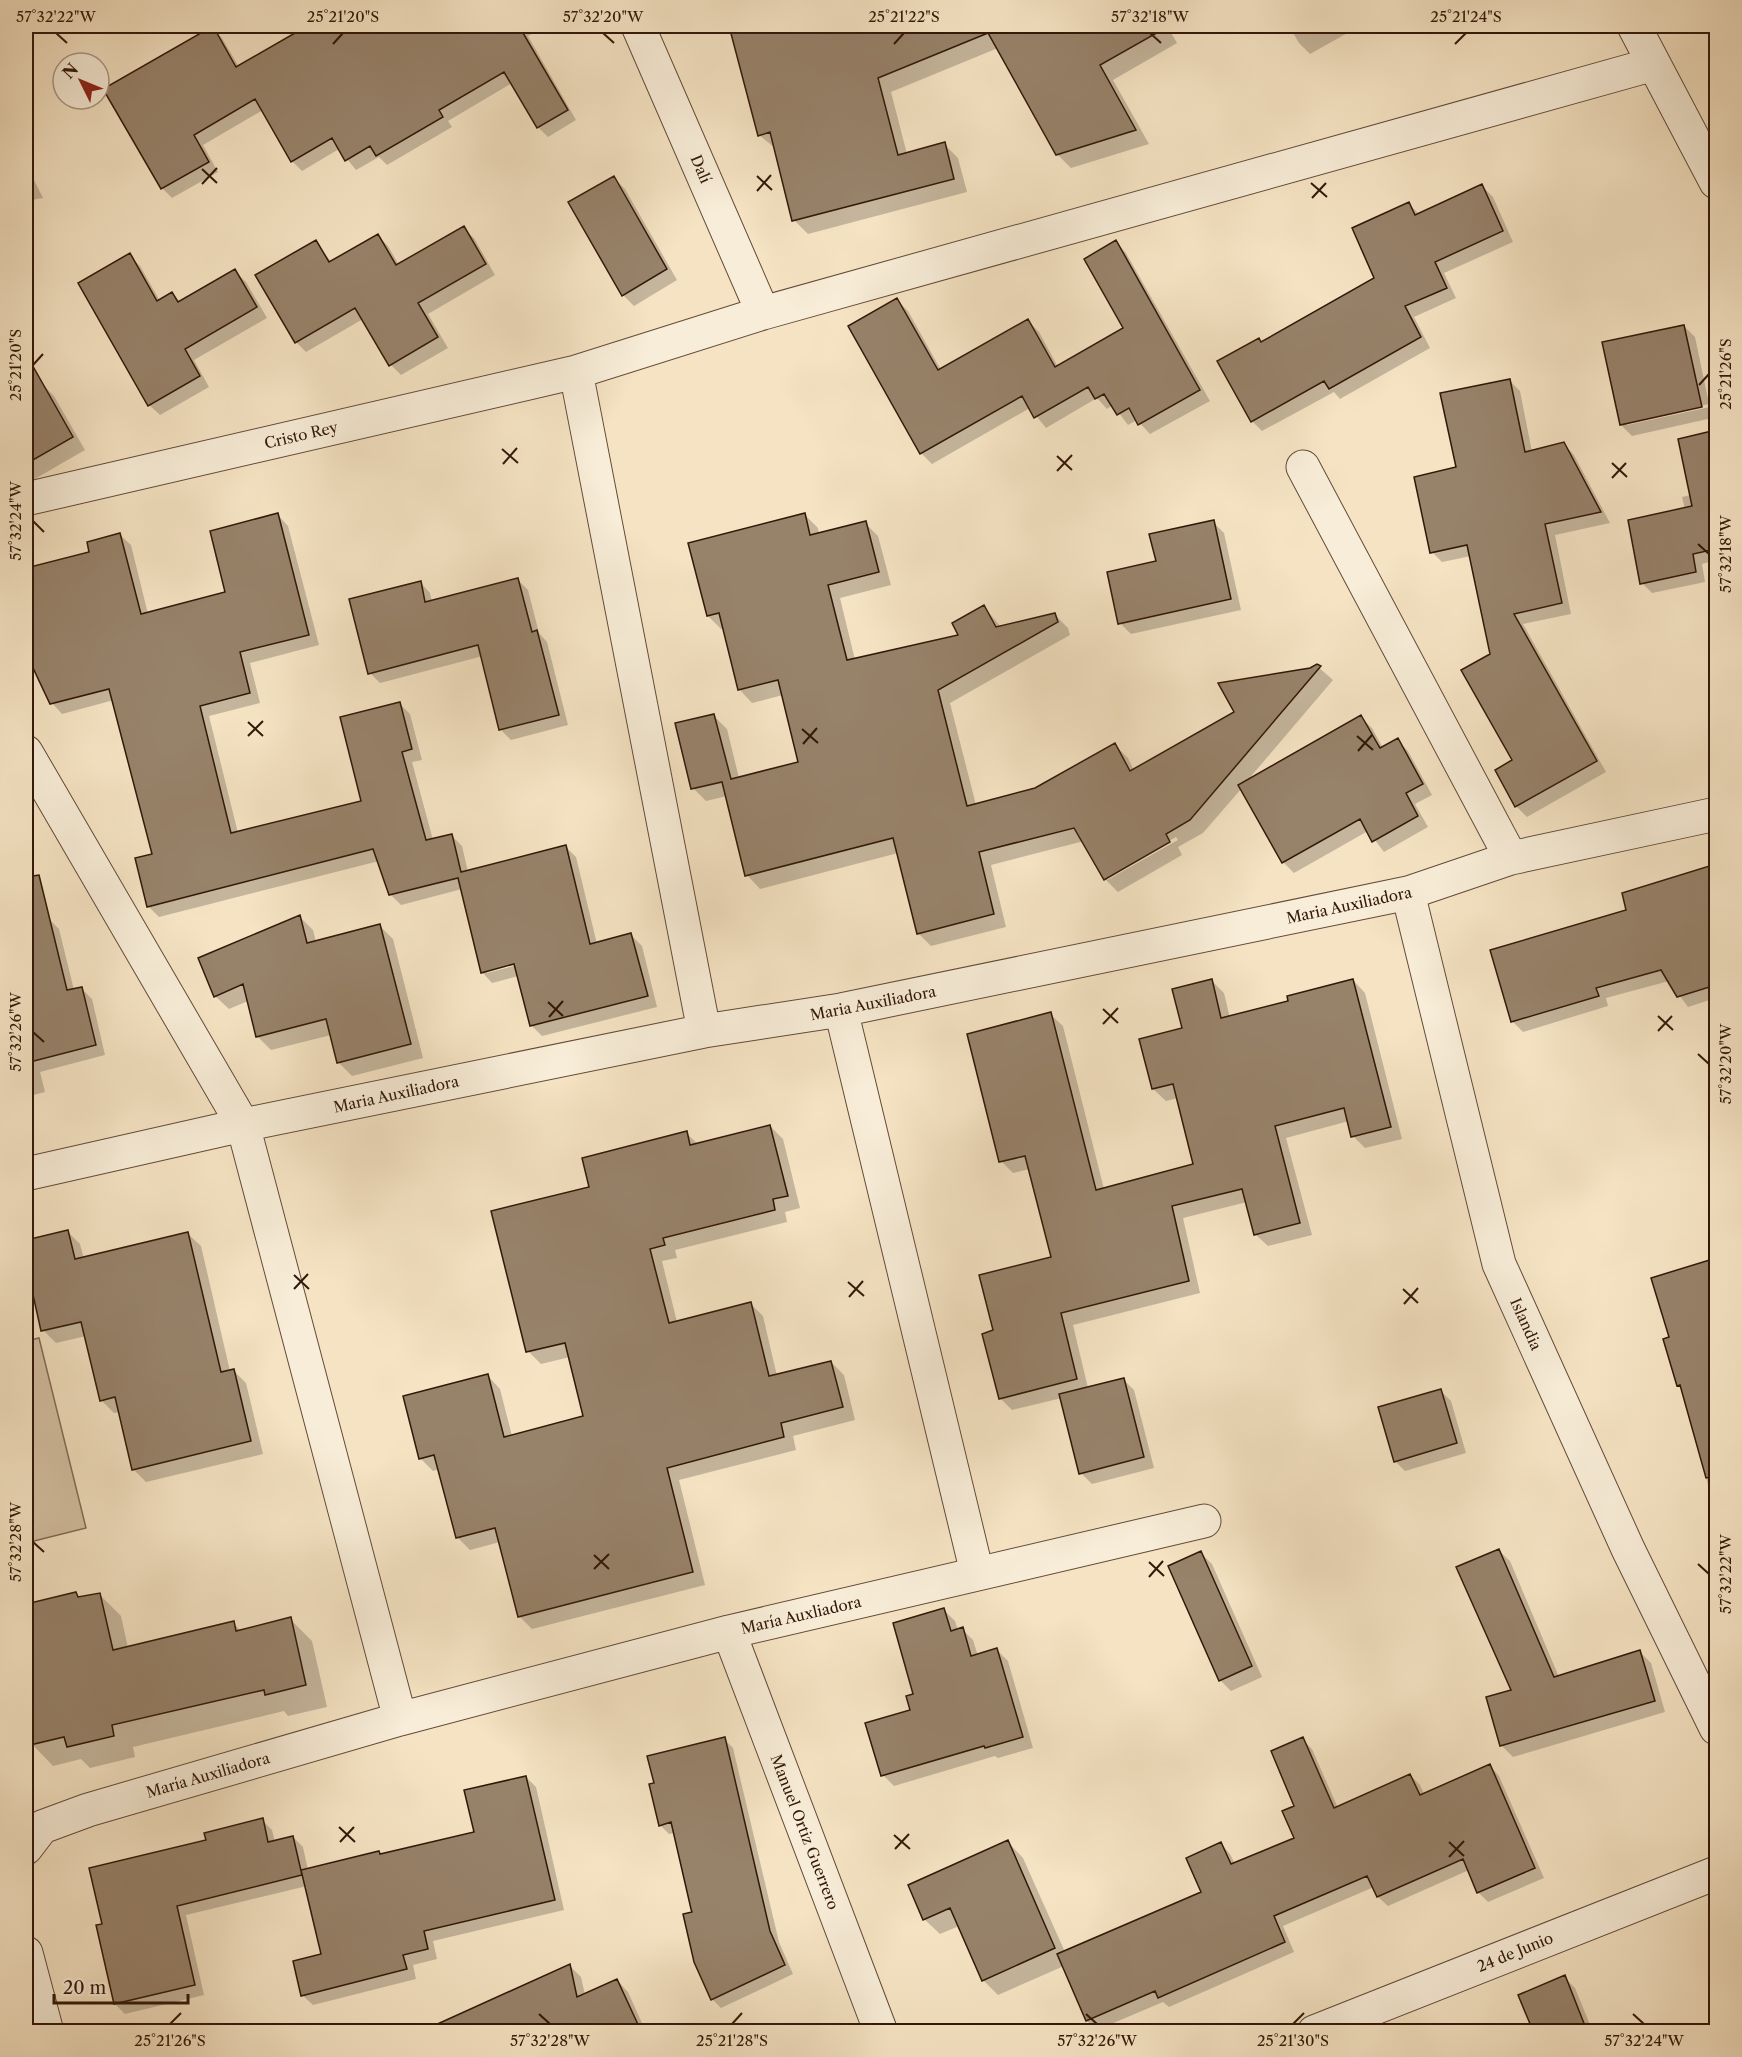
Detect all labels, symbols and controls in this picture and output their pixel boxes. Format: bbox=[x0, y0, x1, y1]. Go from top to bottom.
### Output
text: 57°32'22"W bbox=[16, 7, 96, 26]
text: 25°21'20"S bbox=[307, 7, 379, 26]
text: 57°32'20"W bbox=[563, 7, 644, 26]
text: 25°21'22"S bbox=[868, 7, 940, 26]
text: 57°32'18"W bbox=[1111, 7, 1189, 26]
text: 25°21'24"S bbox=[1430, 7, 1502, 26]
north arrow bbox=[51, 51, 111, 111]
text: N bbox=[58, 59, 82, 83]
street label: Dalí bbox=[687, 152, 716, 186]
text: 25°21'20"S bbox=[6, 329, 25, 401]
text: 25°21'26"S bbox=[1716, 338, 1735, 410]
street label: Cristo Rey bbox=[262, 417, 340, 453]
text: 57°32'24"W bbox=[6, 481, 25, 561]
text: 57°32'18"W bbox=[1716, 515, 1735, 593]
street label: Maria Auxiliadora bbox=[1285, 882, 1414, 928]
street label: Maria Auxiliadora bbox=[808, 981, 938, 1025]
text: 57°32'26"W bbox=[6, 992, 25, 1072]
text: 57°32'20"W bbox=[1716, 1023, 1735, 1104]
street label: Maria Auxiliadora bbox=[332, 1071, 461, 1117]
street label: Islandia bbox=[1506, 1295, 1546, 1353]
text: 57°32'28"W bbox=[6, 1501, 25, 1582]
text: 57°32'22"W bbox=[1716, 1534, 1735, 1614]
street label: María Auxliadora bbox=[739, 1592, 863, 1638]
street label: María Auxiliadora bbox=[144, 1748, 272, 1802]
street label: Manuel Ortiz Guerrero bbox=[767, 1752, 843, 1912]
street label: 24 de Junio bbox=[1474, 1928, 1556, 1976]
scale bar bbox=[54, 1967, 188, 2005]
text: 20 m bbox=[63, 1977, 107, 1999]
text: 25°21'26"S bbox=[134, 2031, 206, 2050]
text: 57°32'28"W bbox=[510, 2031, 591, 2050]
text: 25°21'28"S bbox=[696, 2031, 768, 2050]
text: 57°32'26"W bbox=[1057, 2031, 1137, 2050]
text: 25°21'30"S bbox=[1257, 2031, 1329, 2050]
text: 57°32'24"W bbox=[1604, 2031, 1684, 2050]

